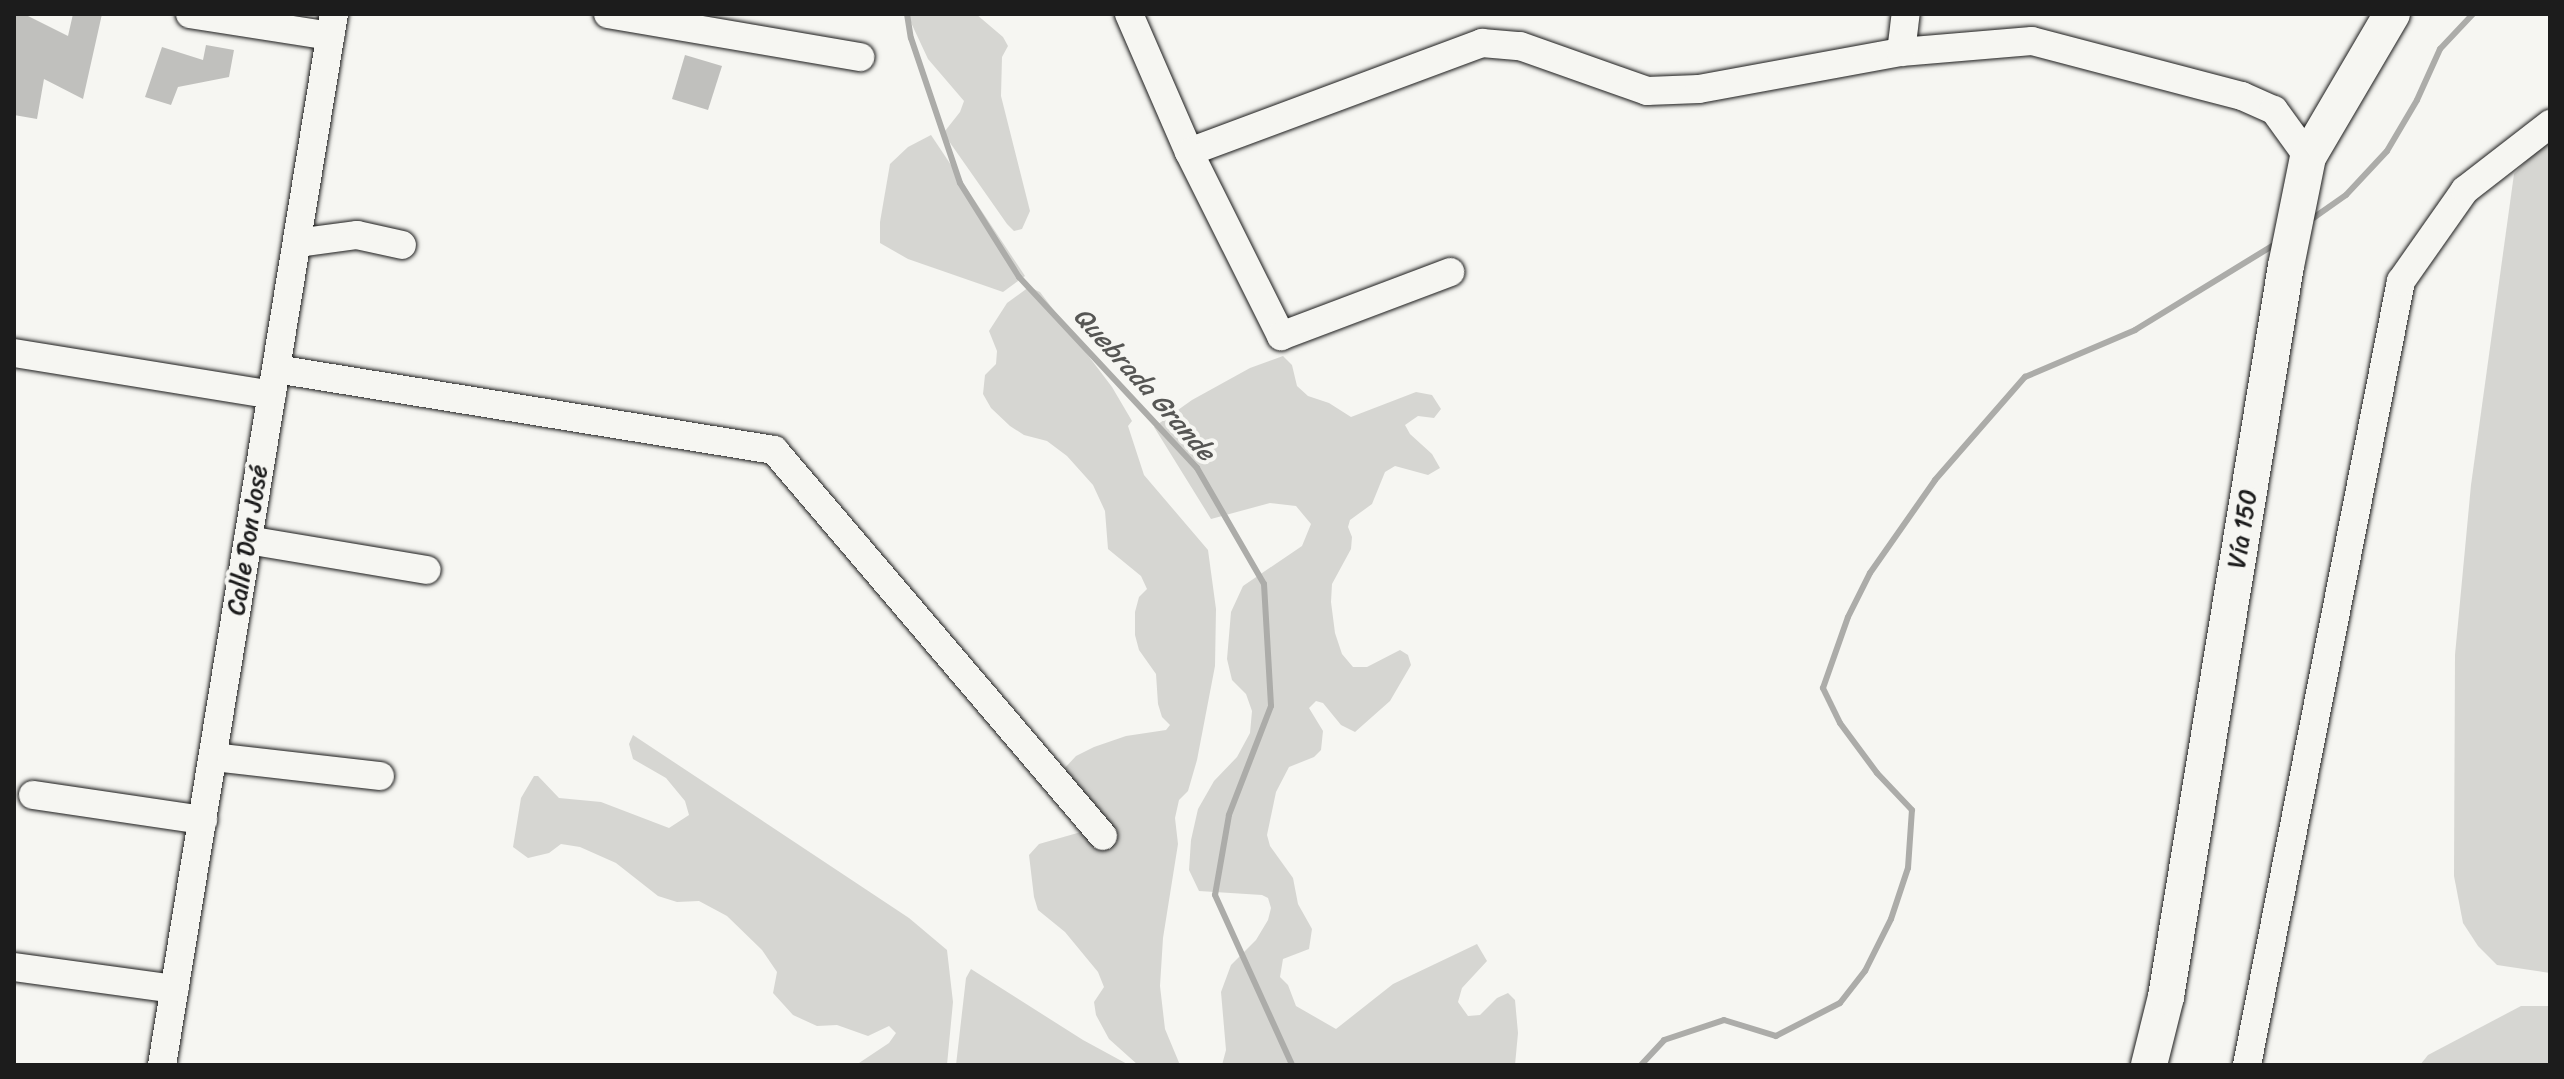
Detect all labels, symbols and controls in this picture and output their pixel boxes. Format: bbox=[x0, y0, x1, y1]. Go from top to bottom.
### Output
water label: Quebrada Grande bbox=[1067, 300, 1221, 468]
street label: Calle Don José bbox=[222, 463, 274, 617]
street label: Vía 150 bbox=[2223, 488, 2263, 570]

